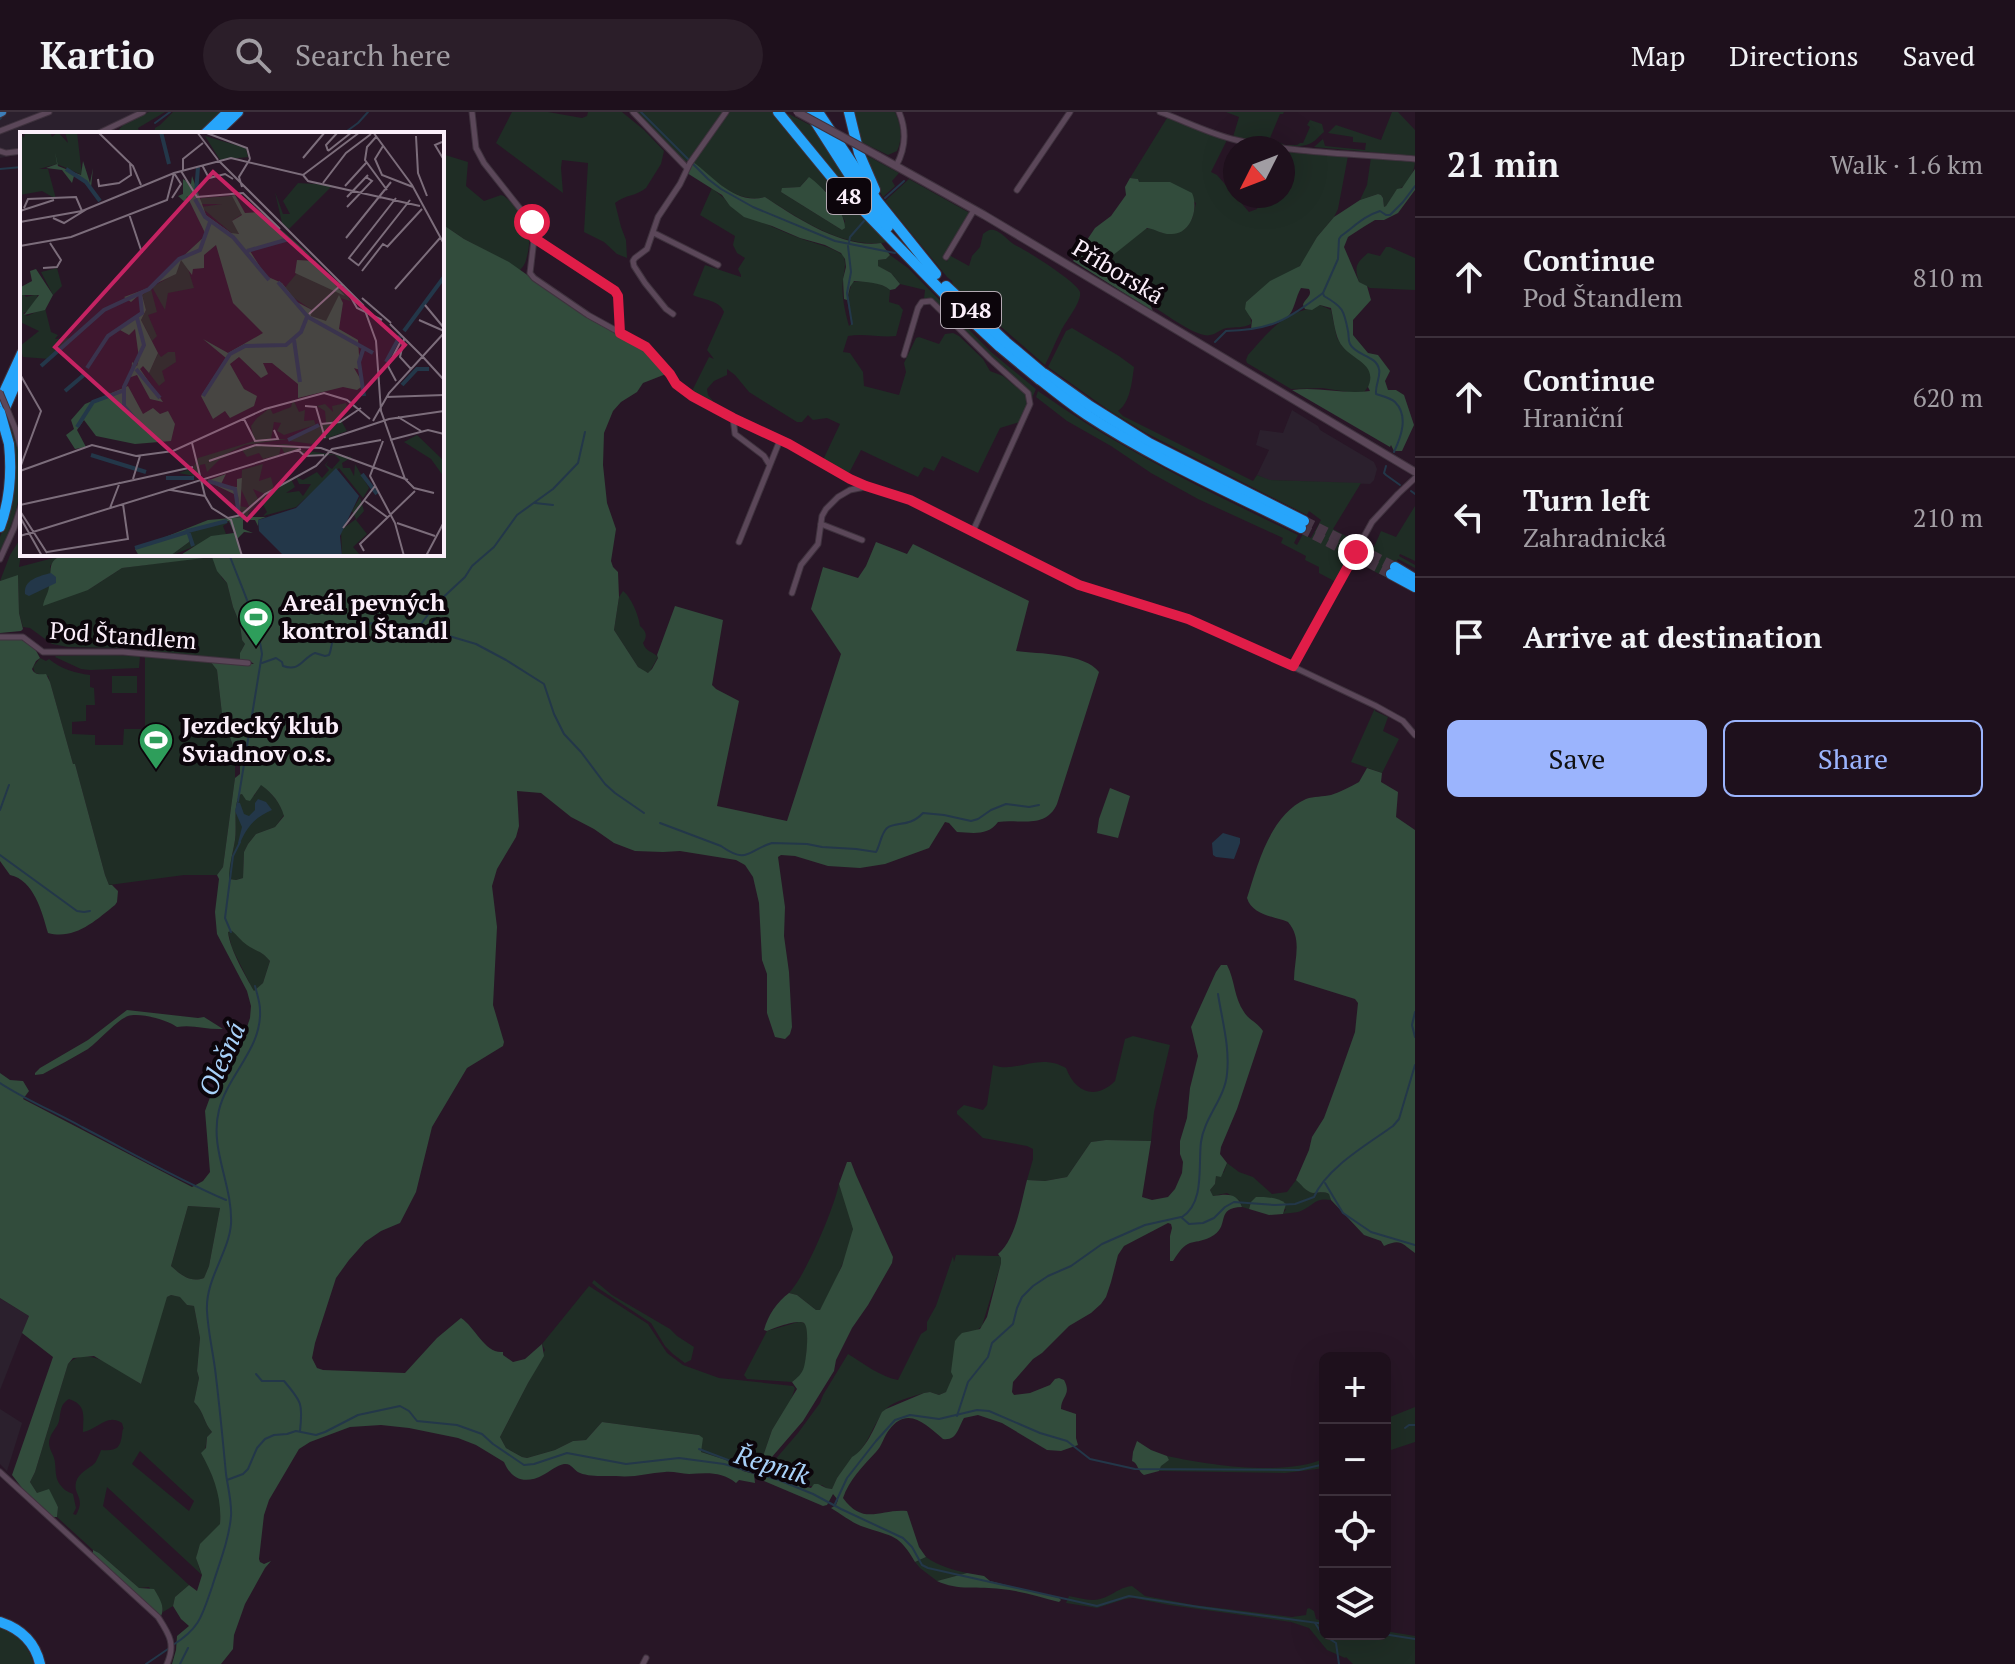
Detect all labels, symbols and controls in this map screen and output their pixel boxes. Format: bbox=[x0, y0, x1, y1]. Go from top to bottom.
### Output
search box bbox=[203, 19, 763, 91]
text: Kartio bbox=[40, 30, 155, 80]
icon: search bbox=[231, 33, 275, 77]
text: Search here bbox=[295, 35, 451, 75]
text: Map bbox=[1631, 37, 1685, 74]
text: Directions bbox=[1729, 37, 1859, 74]
text: Saved bbox=[1903, 37, 1975, 74]
inset map bbox=[20, 132, 444, 556]
north arrow bbox=[1223, 136, 1295, 208]
text: 21 min bbox=[1447, 142, 1559, 187]
text: Walk · 1.6 km bbox=[1830, 147, 1983, 181]
road number: 48 bbox=[827, 178, 871, 214]
route start bbox=[514, 204, 550, 240]
street label: Příborská bbox=[1067, 231, 1170, 311]
text: Continue bbox=[1523, 240, 1655, 280]
icon: ahead bbox=[1447, 255, 1491, 299]
text: 810 m bbox=[1913, 260, 1983, 294]
text: Pod Štandlem bbox=[1523, 280, 1683, 314]
road number: D48 bbox=[941, 292, 1001, 328]
text: Continue bbox=[1523, 360, 1655, 400]
icon: ahead bbox=[1447, 375, 1491, 419]
text: 620 m bbox=[1913, 380, 1983, 414]
text: Hraniční bbox=[1523, 400, 1624, 434]
text: Turn left bbox=[1523, 480, 1650, 520]
icon: left bbox=[1447, 495, 1491, 539]
text: 210 m bbox=[1913, 500, 1983, 534]
text: Zahradnická bbox=[1523, 520, 1667, 554]
route end bbox=[1338, 534, 1374, 570]
place label: Areál pevných kontrol Štandl bbox=[282, 586, 448, 646]
sports icon: Areál pevných kontrol Štandl bbox=[237, 598, 275, 648]
street label: Pod Štandlem bbox=[48, 614, 198, 656]
icon: arrive bbox=[1447, 615, 1491, 659]
text: Arrive at destination bbox=[1523, 617, 1822, 657]
place label: Jezdecký klub Sviadnov o.s. bbox=[182, 709, 339, 769]
button: Save bbox=[1447, 720, 1707, 797]
button: Share bbox=[1723, 720, 1983, 797]
sports icon: Jezdecký klub Sviadnov o.s. bbox=[137, 721, 175, 771]
water label: Olešná bbox=[190, 1016, 252, 1101]
map controls bbox=[1319, 1352, 1391, 1640]
button: + bbox=[1319, 1352, 1391, 1424]
button: − bbox=[1319, 1424, 1391, 1496]
water label: Řepník bbox=[730, 1436, 814, 1492]
button: locate bbox=[1319, 1496, 1391, 1568]
button: layers bbox=[1319, 1568, 1391, 1640]

